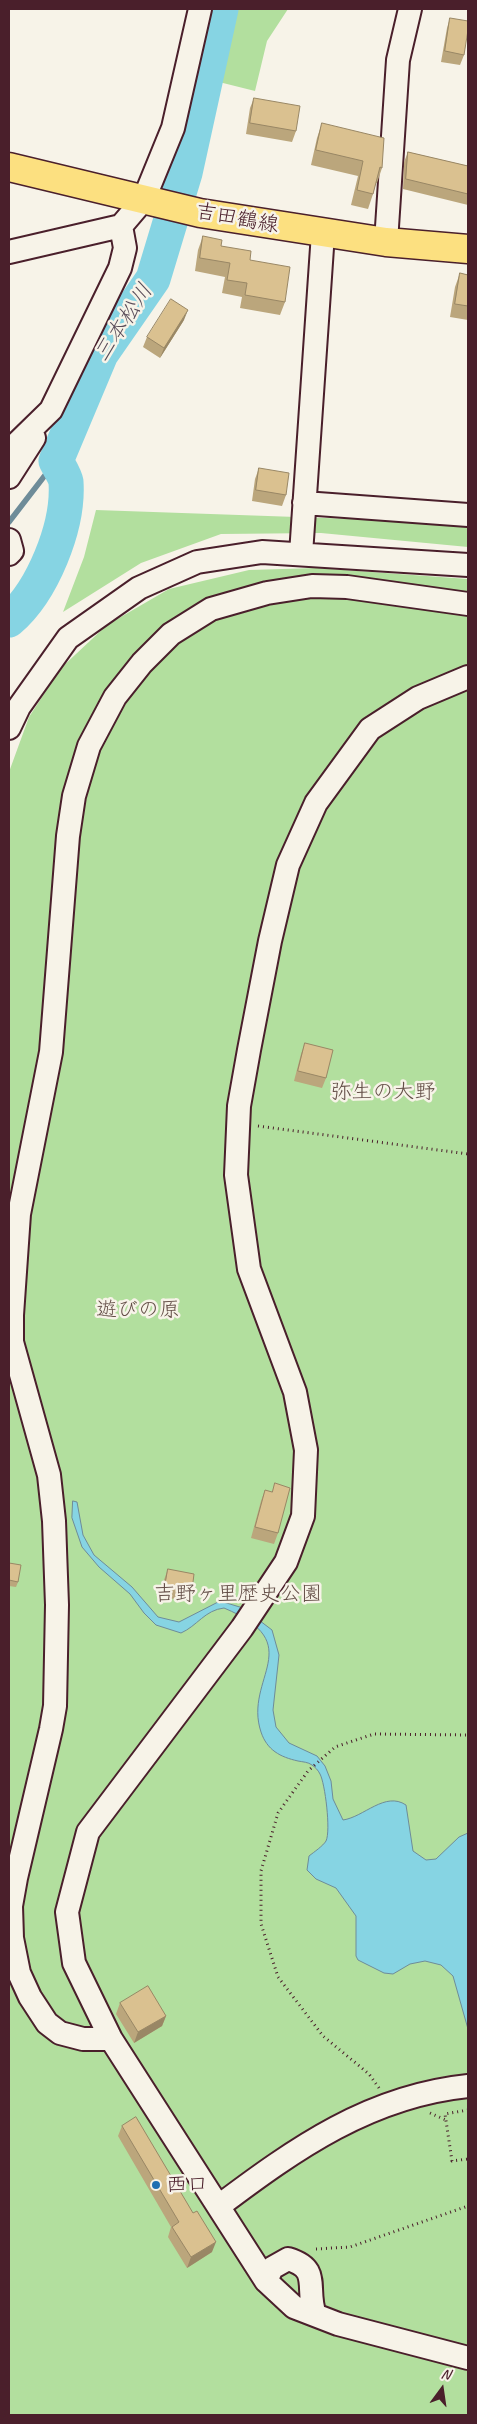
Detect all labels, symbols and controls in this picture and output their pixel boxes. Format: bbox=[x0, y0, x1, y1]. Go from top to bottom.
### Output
street label: 吉田鶴線 bbox=[193, 199, 281, 239]
water label: 三本松川 bbox=[89, 279, 159, 367]
park label: 弥生の大野 bbox=[331, 1079, 435, 1105]
park label: 遊びの原 bbox=[96, 1297, 180, 1323]
park label: 吉野ヶ里歴史公園 bbox=[154, 1581, 322, 1607]
place label: 西口 bbox=[166, 2172, 208, 2198]
marker: 西口 bbox=[150, 2179, 162, 2191]
north arrow bbox=[417, 2364, 467, 2414]
text: N bbox=[439, 2365, 452, 2383]

